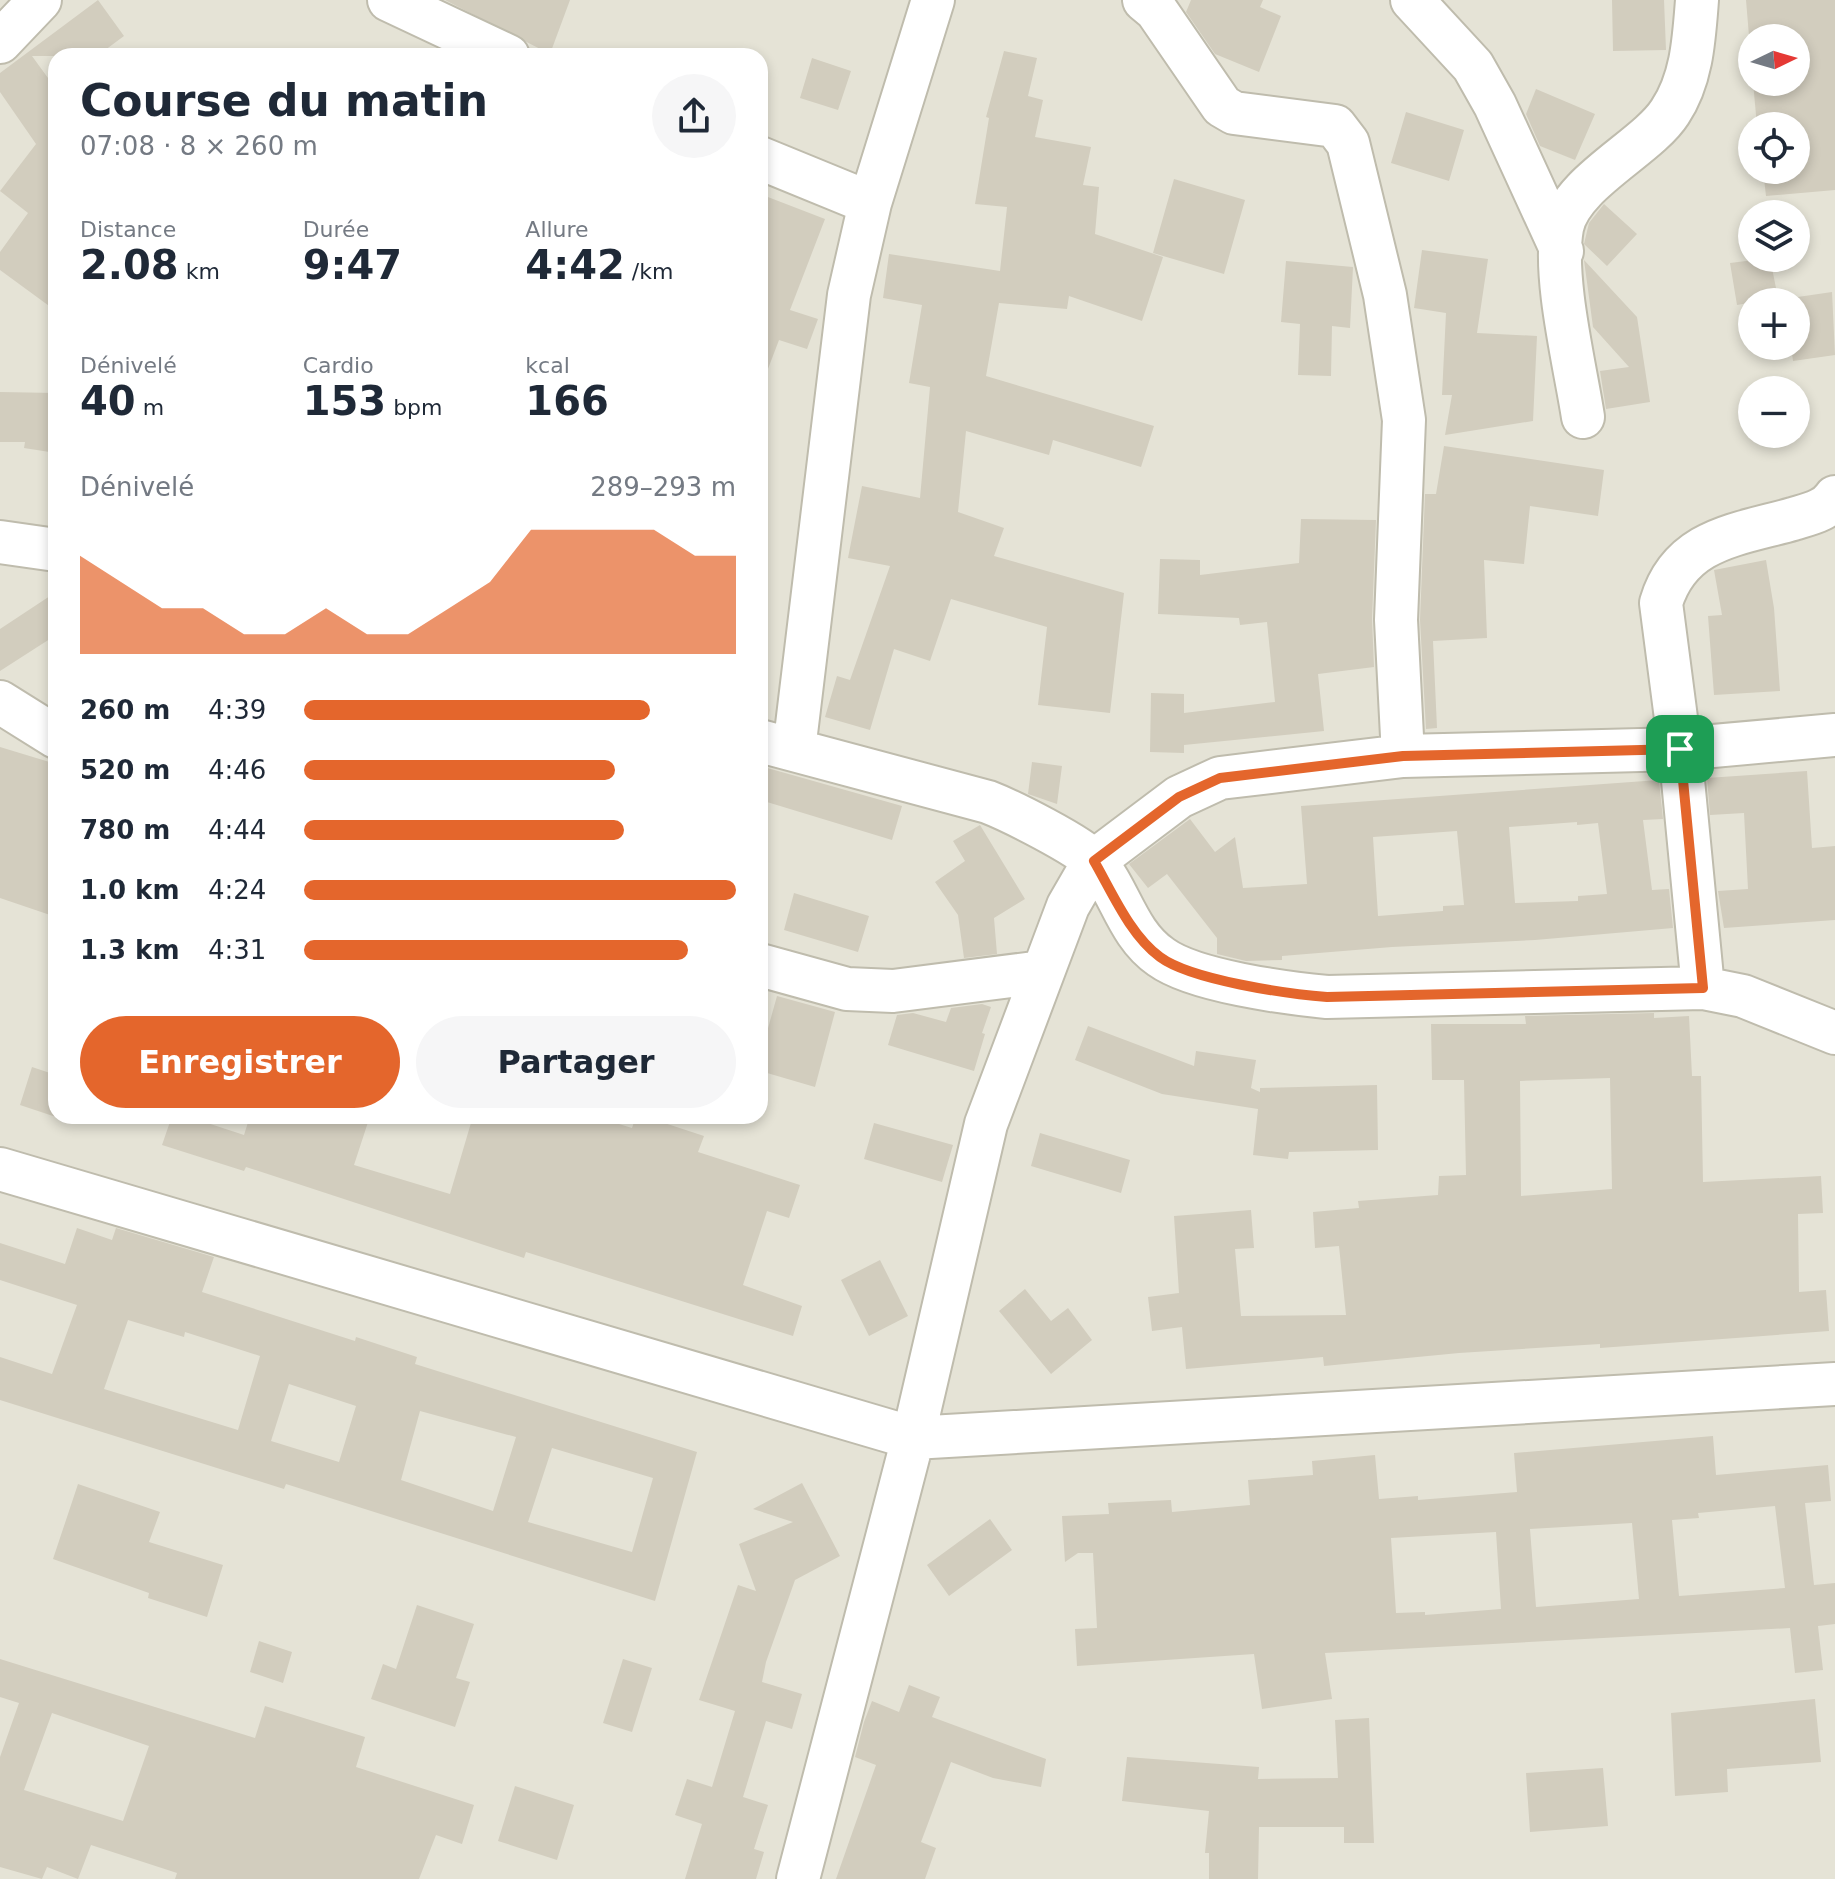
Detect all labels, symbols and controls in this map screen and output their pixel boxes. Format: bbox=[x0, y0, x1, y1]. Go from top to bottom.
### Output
north arrow bbox=[1738, 24, 1810, 96]
map controls bbox=[1738, 24, 1810, 448]
button: share bbox=[652, 74, 736, 158]
text: Course du matin bbox=[80, 75, 488, 126]
button: locate bbox=[1738, 112, 1810, 184]
text: 07:08 · 8 × 260 m bbox=[80, 131, 318, 161]
button: layers bbox=[1738, 200, 1810, 272]
text: Distance bbox=[80, 217, 176, 242]
text: Durée bbox=[303, 217, 369, 242]
text: Allure bbox=[525, 217, 589, 242]
text: 2.08 bbox=[80, 242, 179, 288]
text: 9:47 bbox=[303, 242, 402, 288]
text: 4:42 bbox=[525, 242, 625, 288]
text: km bbox=[179, 259, 220, 284]
text: /km bbox=[625, 259, 673, 284]
button: + bbox=[1738, 288, 1810, 360]
text: Dénivelé bbox=[80, 353, 177, 378]
text: Cardio bbox=[303, 353, 374, 378]
text: kcal bbox=[525, 353, 570, 378]
button: − bbox=[1738, 376, 1810, 448]
text: 40 bbox=[80, 378, 136, 424]
text: 153 bbox=[303, 378, 386, 424]
text: 166 bbox=[525, 378, 609, 424]
text: m bbox=[136, 395, 164, 420]
text: bpm bbox=[386, 395, 443, 420]
text: Dénivelé bbox=[80, 472, 194, 502]
text: 289–293 m bbox=[590, 472, 736, 502]
text: 260 m bbox=[80, 695, 170, 725]
text: 4:39 bbox=[208, 695, 266, 725]
pin bbox=[1646, 715, 1714, 783]
icon: arrive bbox=[1658, 727, 1702, 771]
text: 520 m bbox=[80, 755, 170, 785]
text: 4:46 bbox=[208, 755, 266, 785]
text: 780 m bbox=[80, 815, 170, 845]
text: 4:44 bbox=[208, 815, 266, 845]
text: 1.0 km bbox=[80, 875, 180, 905]
text: 4:24 bbox=[208, 875, 266, 905]
text: 1.3 km bbox=[80, 935, 180, 965]
text: 4:31 bbox=[208, 935, 266, 965]
button: Enregistrer bbox=[80, 1016, 400, 1108]
button: Partager bbox=[416, 1016, 736, 1108]

